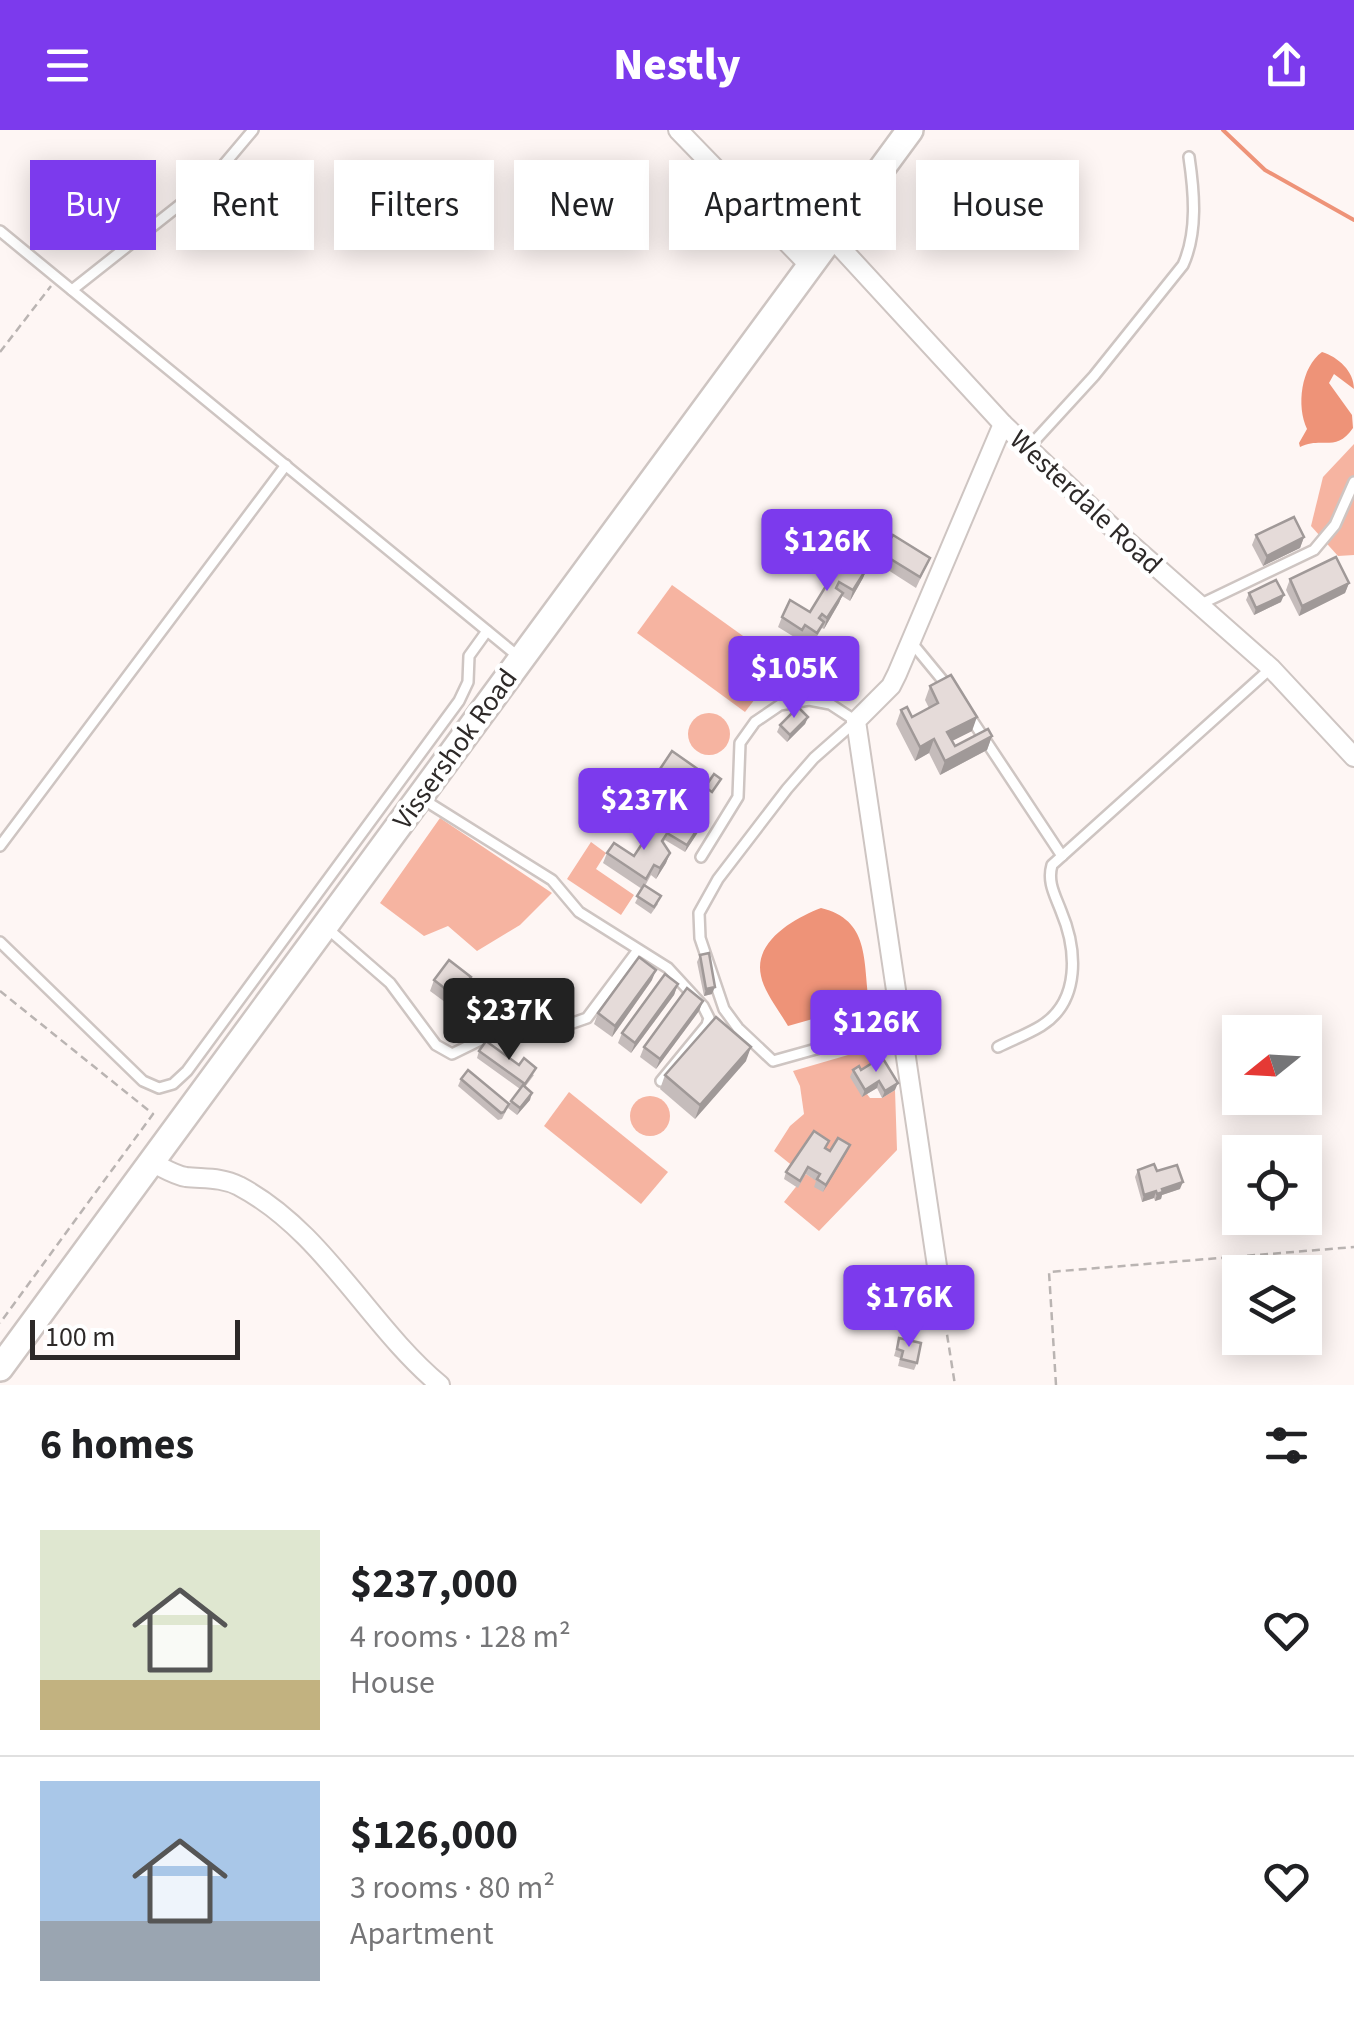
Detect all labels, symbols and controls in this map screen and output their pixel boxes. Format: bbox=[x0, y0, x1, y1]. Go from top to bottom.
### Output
text: Nestly bbox=[613, 33, 741, 97]
icon: menu bbox=[40, 38, 95, 93]
icon: share bbox=[1259, 38, 1314, 93]
chip: Buy bbox=[30, 160, 156, 250]
chip: Rent bbox=[176, 160, 314, 250]
chip: Filters bbox=[334, 160, 494, 250]
chip: New bbox=[514, 160, 649, 250]
chip: Apartment bbox=[669, 160, 896, 250]
chip: House bbox=[916, 160, 1079, 250]
street label: Westerdale Road bbox=[1001, 421, 1171, 583]
pin: $126K bbox=[757, 509, 897, 594]
text: $126K bbox=[783, 518, 871, 564]
pin: $105K bbox=[724, 636, 864, 721]
text: $105K bbox=[750, 645, 838, 691]
street label: Vissershok Road bbox=[383, 660, 527, 838]
pin: $237K bbox=[574, 768, 714, 853]
text: $237K bbox=[600, 777, 688, 823]
pin: $237K bbox=[439, 978, 579, 1063]
text: $237K bbox=[465, 987, 553, 1033]
pin: $126K bbox=[806, 990, 946, 1075]
text: $126K bbox=[832, 999, 920, 1045]
north arrow bbox=[1222, 1015, 1322, 1115]
map controls bbox=[1222, 1015, 1322, 1355]
button: locate bbox=[1222, 1135, 1322, 1235]
button: layers bbox=[1222, 1255, 1322, 1355]
pin: $176K bbox=[839, 1265, 979, 1350]
text: $176K bbox=[865, 1274, 953, 1320]
scale bar bbox=[30, 1315, 240, 1360]
text: 100 m bbox=[45, 1317, 116, 1357]
text: 6 homes bbox=[40, 1415, 194, 1475]
icon: filters bbox=[1259, 1418, 1314, 1473]
text: $237,000 bbox=[350, 1554, 518, 1614]
icon: home bbox=[120, 1570, 240, 1690]
icon: heart bbox=[1259, 1603, 1314, 1658]
text: 4 rooms · 128 m² bbox=[350, 1614, 571, 1660]
text: House bbox=[350, 1660, 435, 1706]
text: $126,000 bbox=[350, 1805, 518, 1865]
icon: home bbox=[120, 1821, 240, 1941]
icon: heart bbox=[1259, 1854, 1314, 1909]
text: 3 rooms · 80 m² bbox=[350, 1865, 555, 1911]
text: Apartment bbox=[350, 1911, 493, 1957]

